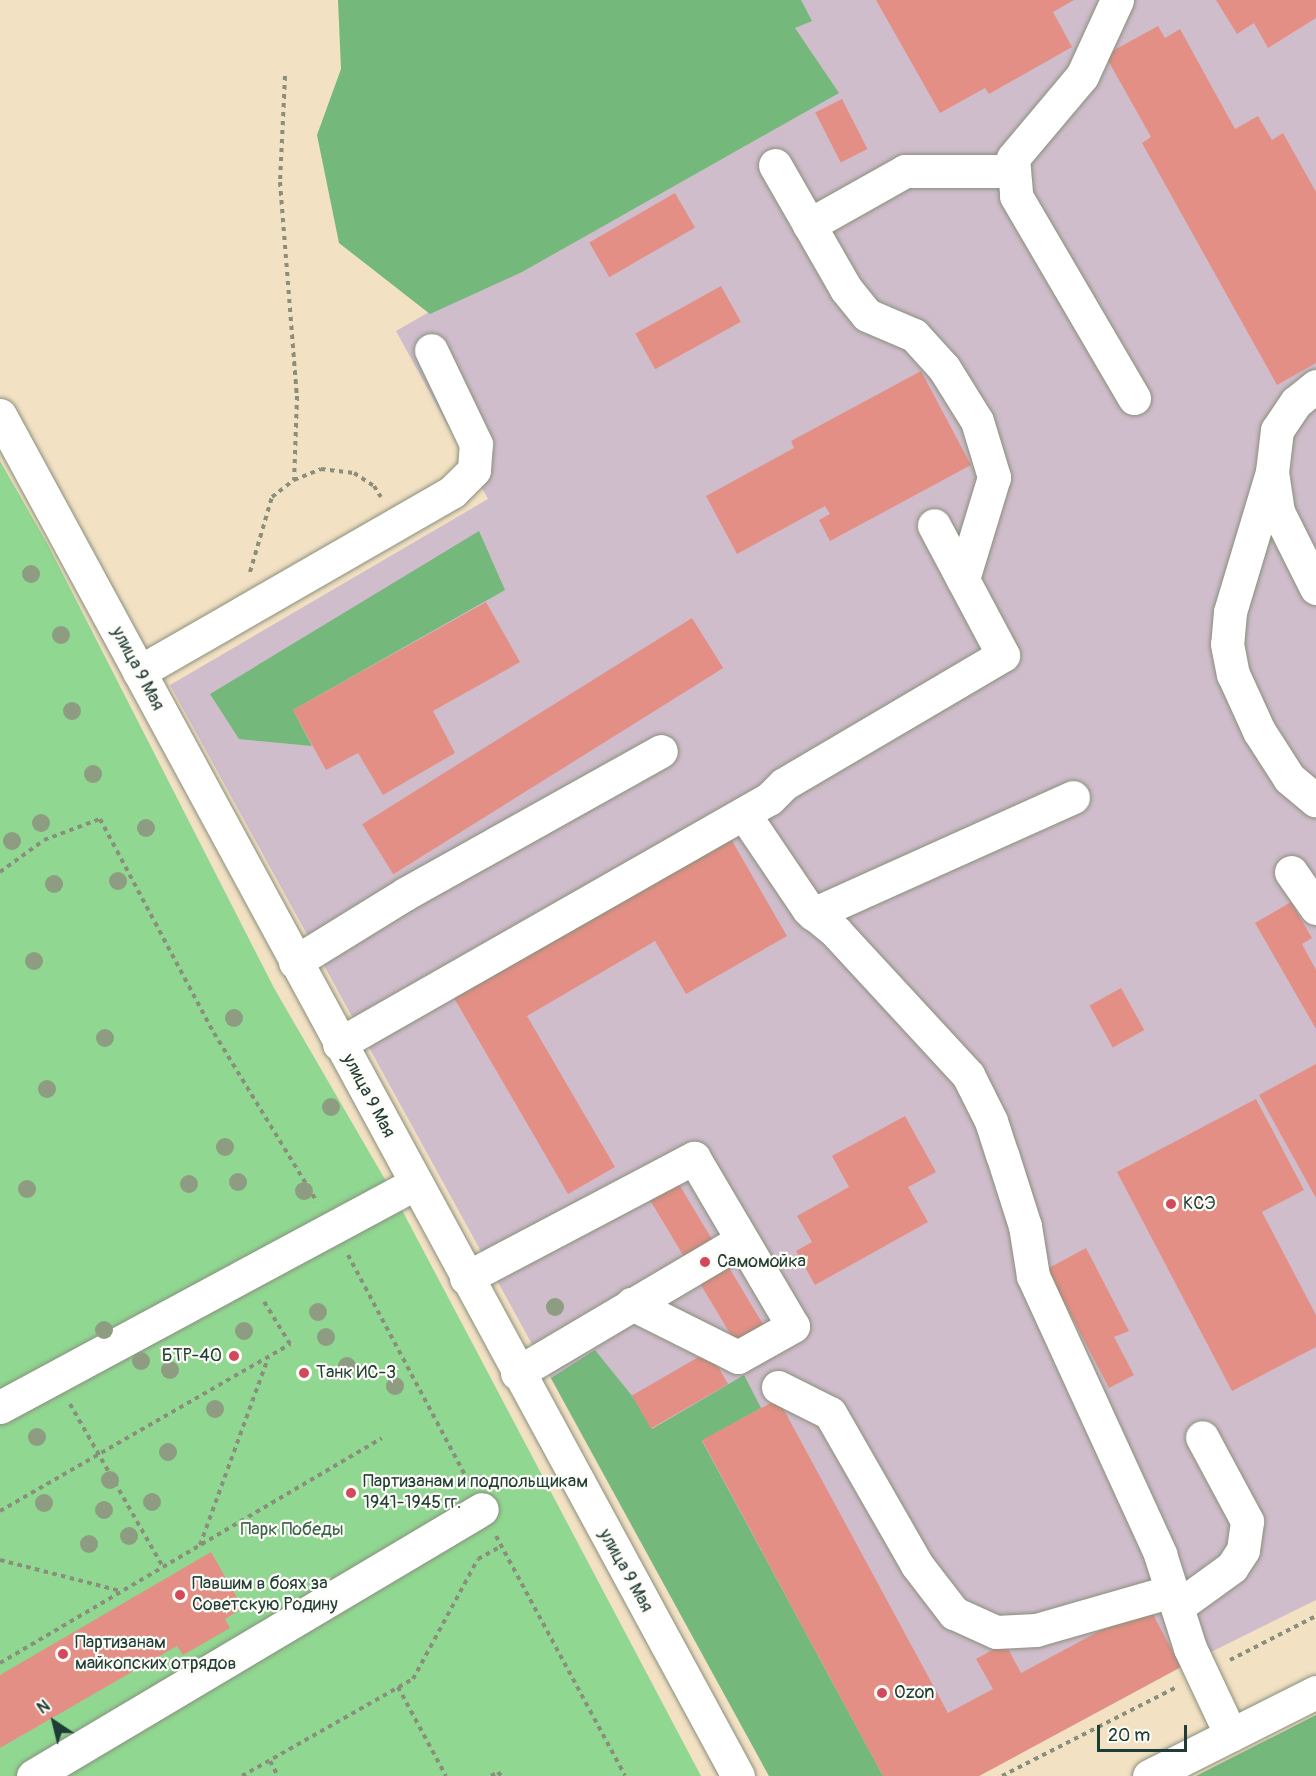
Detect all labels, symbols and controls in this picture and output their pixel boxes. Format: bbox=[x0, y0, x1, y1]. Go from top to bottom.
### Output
street label: улица 9 Мая bbox=[106, 623, 168, 715]
street label: улица 9 Мая bbox=[337, 1050, 399, 1142]
place label: КСЭ bbox=[1183, 1193, 1215, 1215]
marker: КСЭ bbox=[1164, 1197, 1178, 1211]
place label: Самомойка bbox=[717, 1251, 806, 1273]
marker: Самомойка bbox=[698, 1255, 712, 1269]
place label: БТР-40 bbox=[162, 1345, 222, 1367]
marker: БТР-40 bbox=[227, 1349, 241, 1363]
place label: Танк ИС-3 bbox=[316, 1362, 396, 1384]
marker: Танк ИС-3 bbox=[297, 1366, 311, 1380]
place label: Партизанам и подпольщикам 1941-1945 гг. bbox=[363, 1472, 588, 1514]
marker: Партизанам и подпольщикам 1941-1945 гг. bbox=[344, 1486, 358, 1500]
park label: Парк Победы bbox=[241, 1519, 343, 1541]
street label: улица 9 Мая bbox=[593, 1526, 657, 1616]
place label: Павшим в боях за Советскую Родину bbox=[192, 1574, 338, 1616]
marker: Павшим в боях за Советскую Родину bbox=[173, 1588, 187, 1602]
place label: Партизанам майкопских отрядов bbox=[75, 1633, 236, 1676]
marker: Партизанам майкопских отрядов bbox=[56, 1647, 70, 1661]
place label: Ozon bbox=[894, 1682, 934, 1704]
marker: Ozon bbox=[875, 1686, 889, 1700]
north arrow bbox=[24, 1692, 84, 1752]
text: N bbox=[33, 1696, 54, 1719]
scale bar bbox=[1100, 1713, 1190, 1751]
text: 20 m bbox=[1108, 1724, 1150, 1747]

